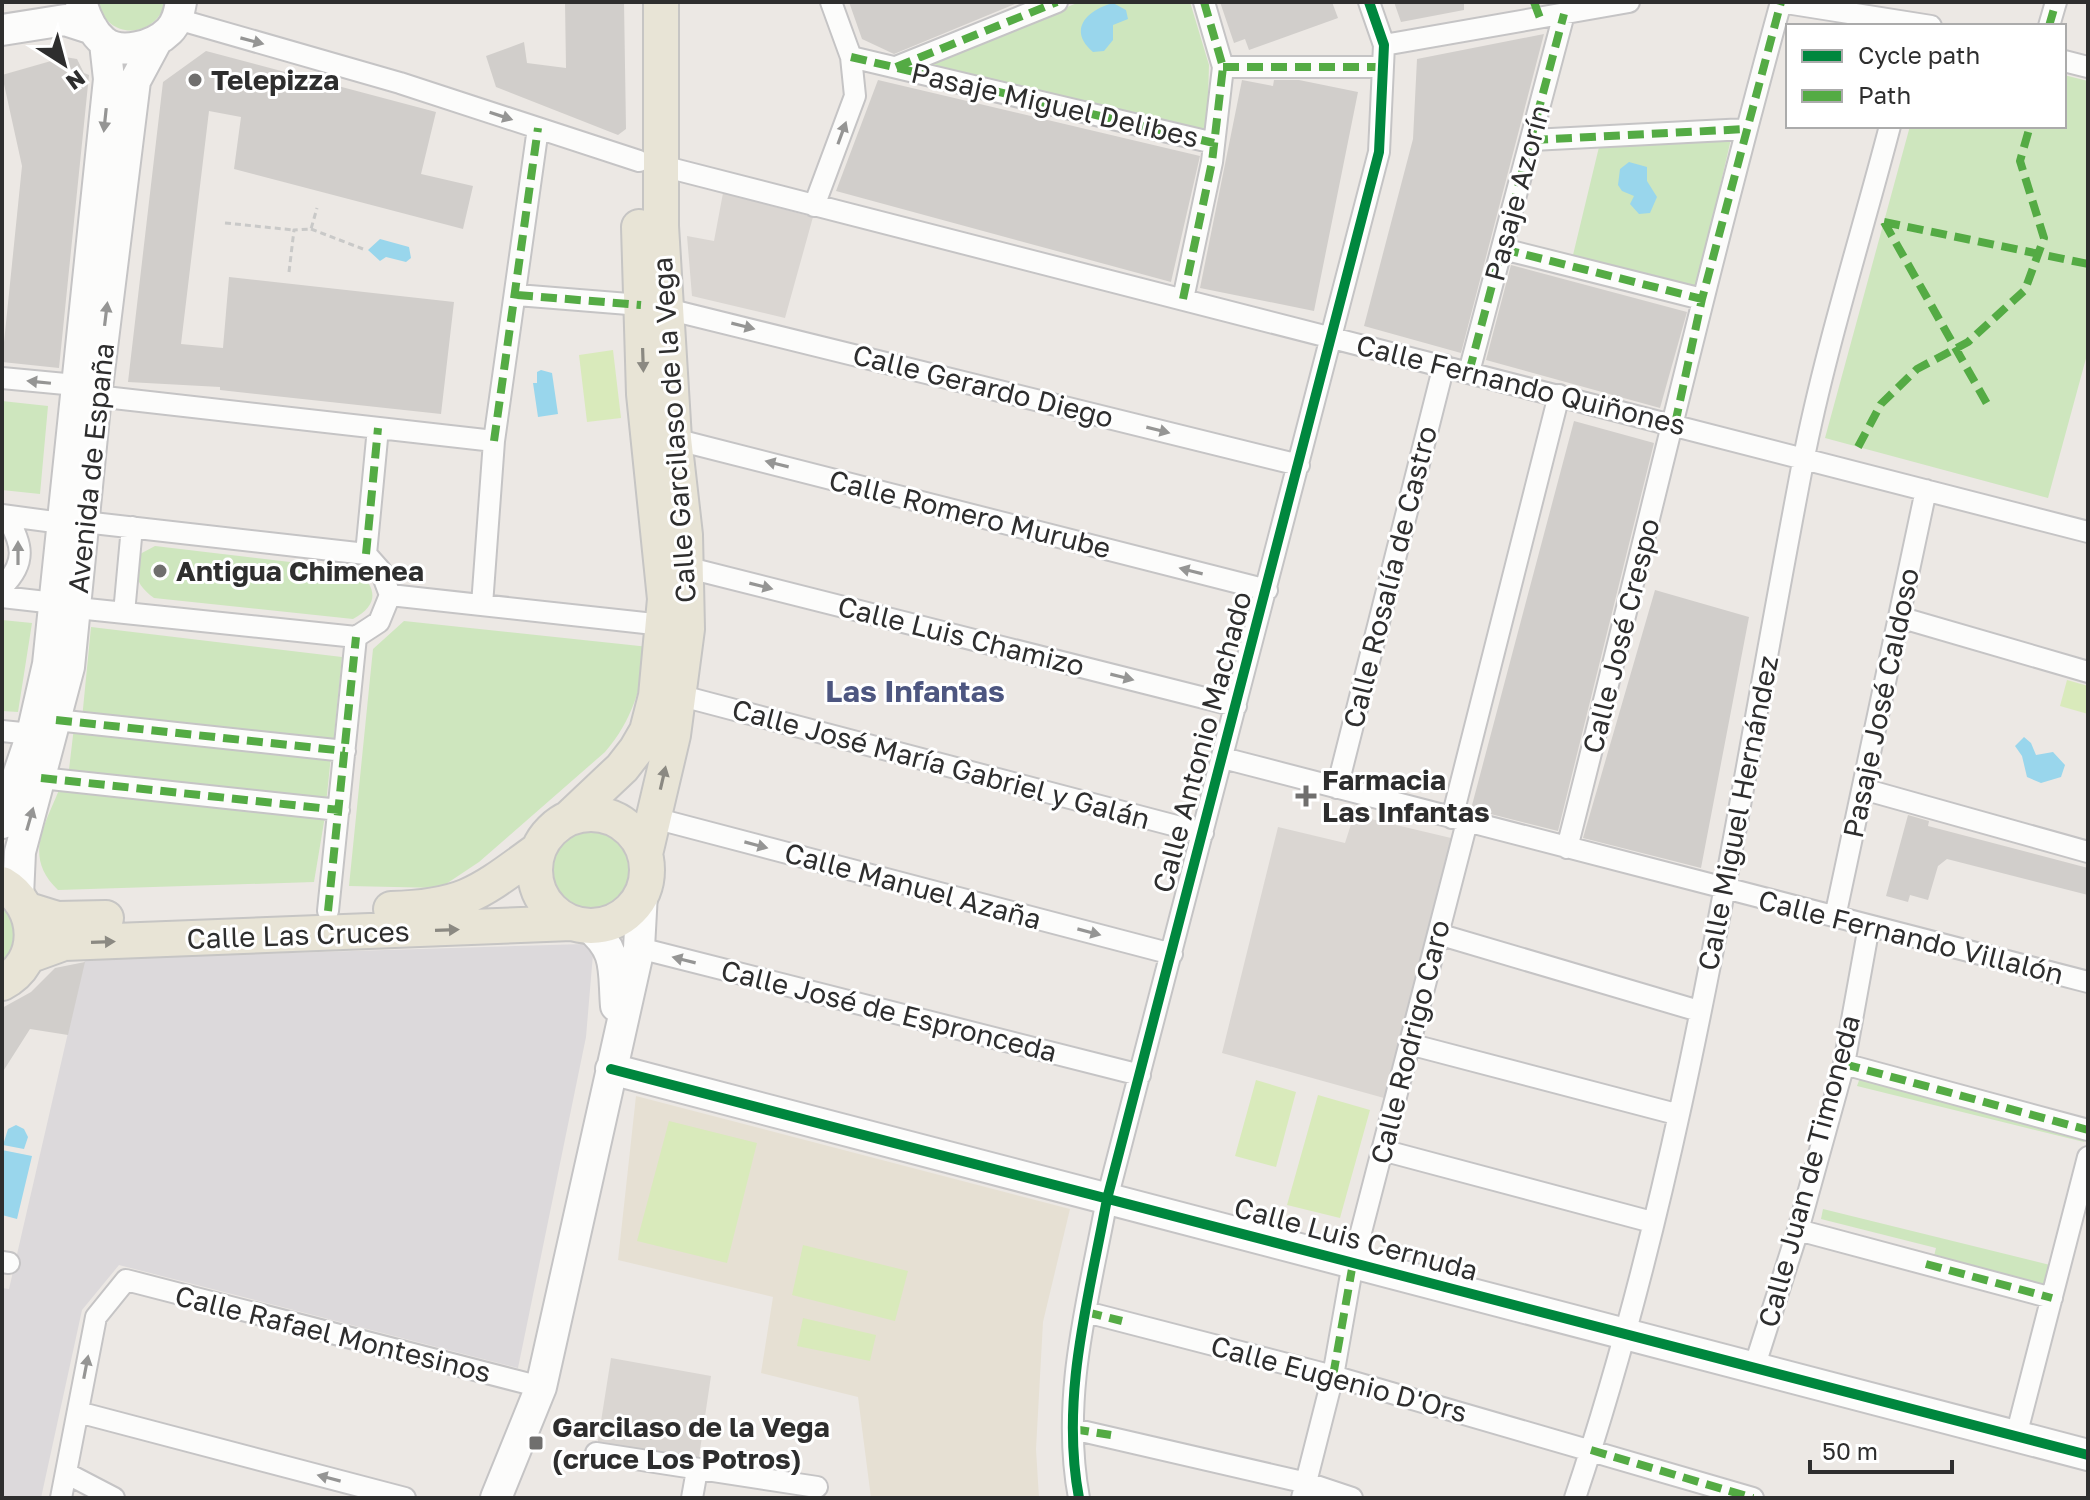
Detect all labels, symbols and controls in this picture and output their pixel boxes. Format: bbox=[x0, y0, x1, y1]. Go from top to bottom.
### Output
north arrow bbox=[24, 24, 104, 104]
legend bbox=[1786, 24, 2066, 128]
one-way arrow bbox=[240, 36, 265, 48]
text: Cycle path bbox=[1858, 40, 1980, 69]
street label: Pasaje Miguel Delibes bbox=[908, 55, 1202, 154]
place label: Telepizza bbox=[211, 63, 339, 96]
text: N bbox=[61, 65, 91, 96]
marker: Telepizza bbox=[186, 71, 204, 89]
text: Path bbox=[1858, 80, 1911, 109]
street label: Pasaje Azorín bbox=[1477, 101, 1556, 285]
one-way arrow bbox=[98, 108, 111, 133]
one-way arrow bbox=[489, 110, 513, 122]
one-way arrow bbox=[836, 121, 848, 145]
street label: Calle Garcilaso de la Vega bbox=[645, 256, 702, 604]
one-way arrow bbox=[100, 301, 113, 326]
one-way arrow bbox=[730, 321, 755, 333]
street label: Calle Fernando Quiñones bbox=[1353, 328, 1689, 441]
street label: Calle Gerardo Diego bbox=[849, 337, 1117, 434]
street label: Avenida de España bbox=[61, 341, 120, 595]
one-way arrow bbox=[637, 348, 650, 373]
one-way arrow bbox=[26, 375, 51, 388]
street label: Calle Rosalía de Castro bbox=[1336, 422, 1443, 731]
one-way arrow bbox=[1145, 424, 1170, 437]
one-way arrow bbox=[764, 458, 789, 470]
street label: Calle Romero Murube bbox=[826, 463, 1114, 564]
street label: Calle José Crespo bbox=[1575, 515, 1666, 757]
one-way arrow bbox=[12, 540, 24, 565]
place label: Antigua Chimenea bbox=[176, 554, 424, 587]
marker: Antigua Chimenea bbox=[151, 562, 169, 580]
one-way arrow bbox=[1178, 564, 1203, 576]
street label: Pasaje José Caldoso bbox=[1836, 565, 1925, 841]
one-way arrow bbox=[749, 580, 774, 592]
street label: Calle Antonio Machado bbox=[1145, 588, 1258, 896]
street label: Calle Luis Chamizo bbox=[834, 589, 1088, 682]
street label: Calle Miguel Hernández bbox=[1691, 653, 1784, 973]
one-way arrow bbox=[1109, 671, 1134, 683]
district label: Las Infantas bbox=[825, 673, 1005, 709]
street label: Calle José María Gabriel y Galán bbox=[729, 692, 1154, 835]
place label: Farmacia Las Infantas bbox=[1322, 763, 1490, 828]
one-way arrow bbox=[657, 766, 670, 791]
marker: Farmacia Las Infantas bbox=[1297, 787, 1315, 805]
one-way arrow bbox=[24, 807, 37, 831]
street label: Calle Manuel Azaña bbox=[781, 835, 1045, 936]
one-way arrow bbox=[745, 839, 769, 852]
street label: Calle Fernando Villalón bbox=[1755, 883, 2067, 990]
street label: Calle Las Cruces bbox=[186, 914, 410, 955]
street label: Calle Rodrigo Caro bbox=[1363, 916, 1456, 1167]
one-way arrow bbox=[435, 923, 460, 936]
one-way arrow bbox=[1077, 927, 1102, 939]
one-way arrow bbox=[91, 935, 116, 948]
one-way arrow bbox=[671, 953, 696, 965]
street label: Calle José de Espronceda bbox=[718, 953, 1060, 1068]
street label: Calle Juan de Timoneda bbox=[1751, 1011, 1866, 1330]
street label: Calle Luis Cernuda bbox=[1231, 1190, 1482, 1287]
street label: Calle Rafael Montesinos bbox=[172, 1278, 495, 1389]
street label: Calle Eugenio D'Ors bbox=[1207, 1328, 1471, 1429]
one-way arrow bbox=[81, 1354, 93, 1379]
place label: Garcilaso de la Vega (cruce Los Potros) bbox=[552, 1410, 830, 1475]
scale bar bbox=[1810, 1424, 1952, 1474]
marker: Garcilaso de la Vega (cruce Los Potros) bbox=[527, 1434, 545, 1452]
text: 50 m bbox=[1822, 1436, 1878, 1465]
one-way arrow bbox=[317, 1472, 342, 1484]

